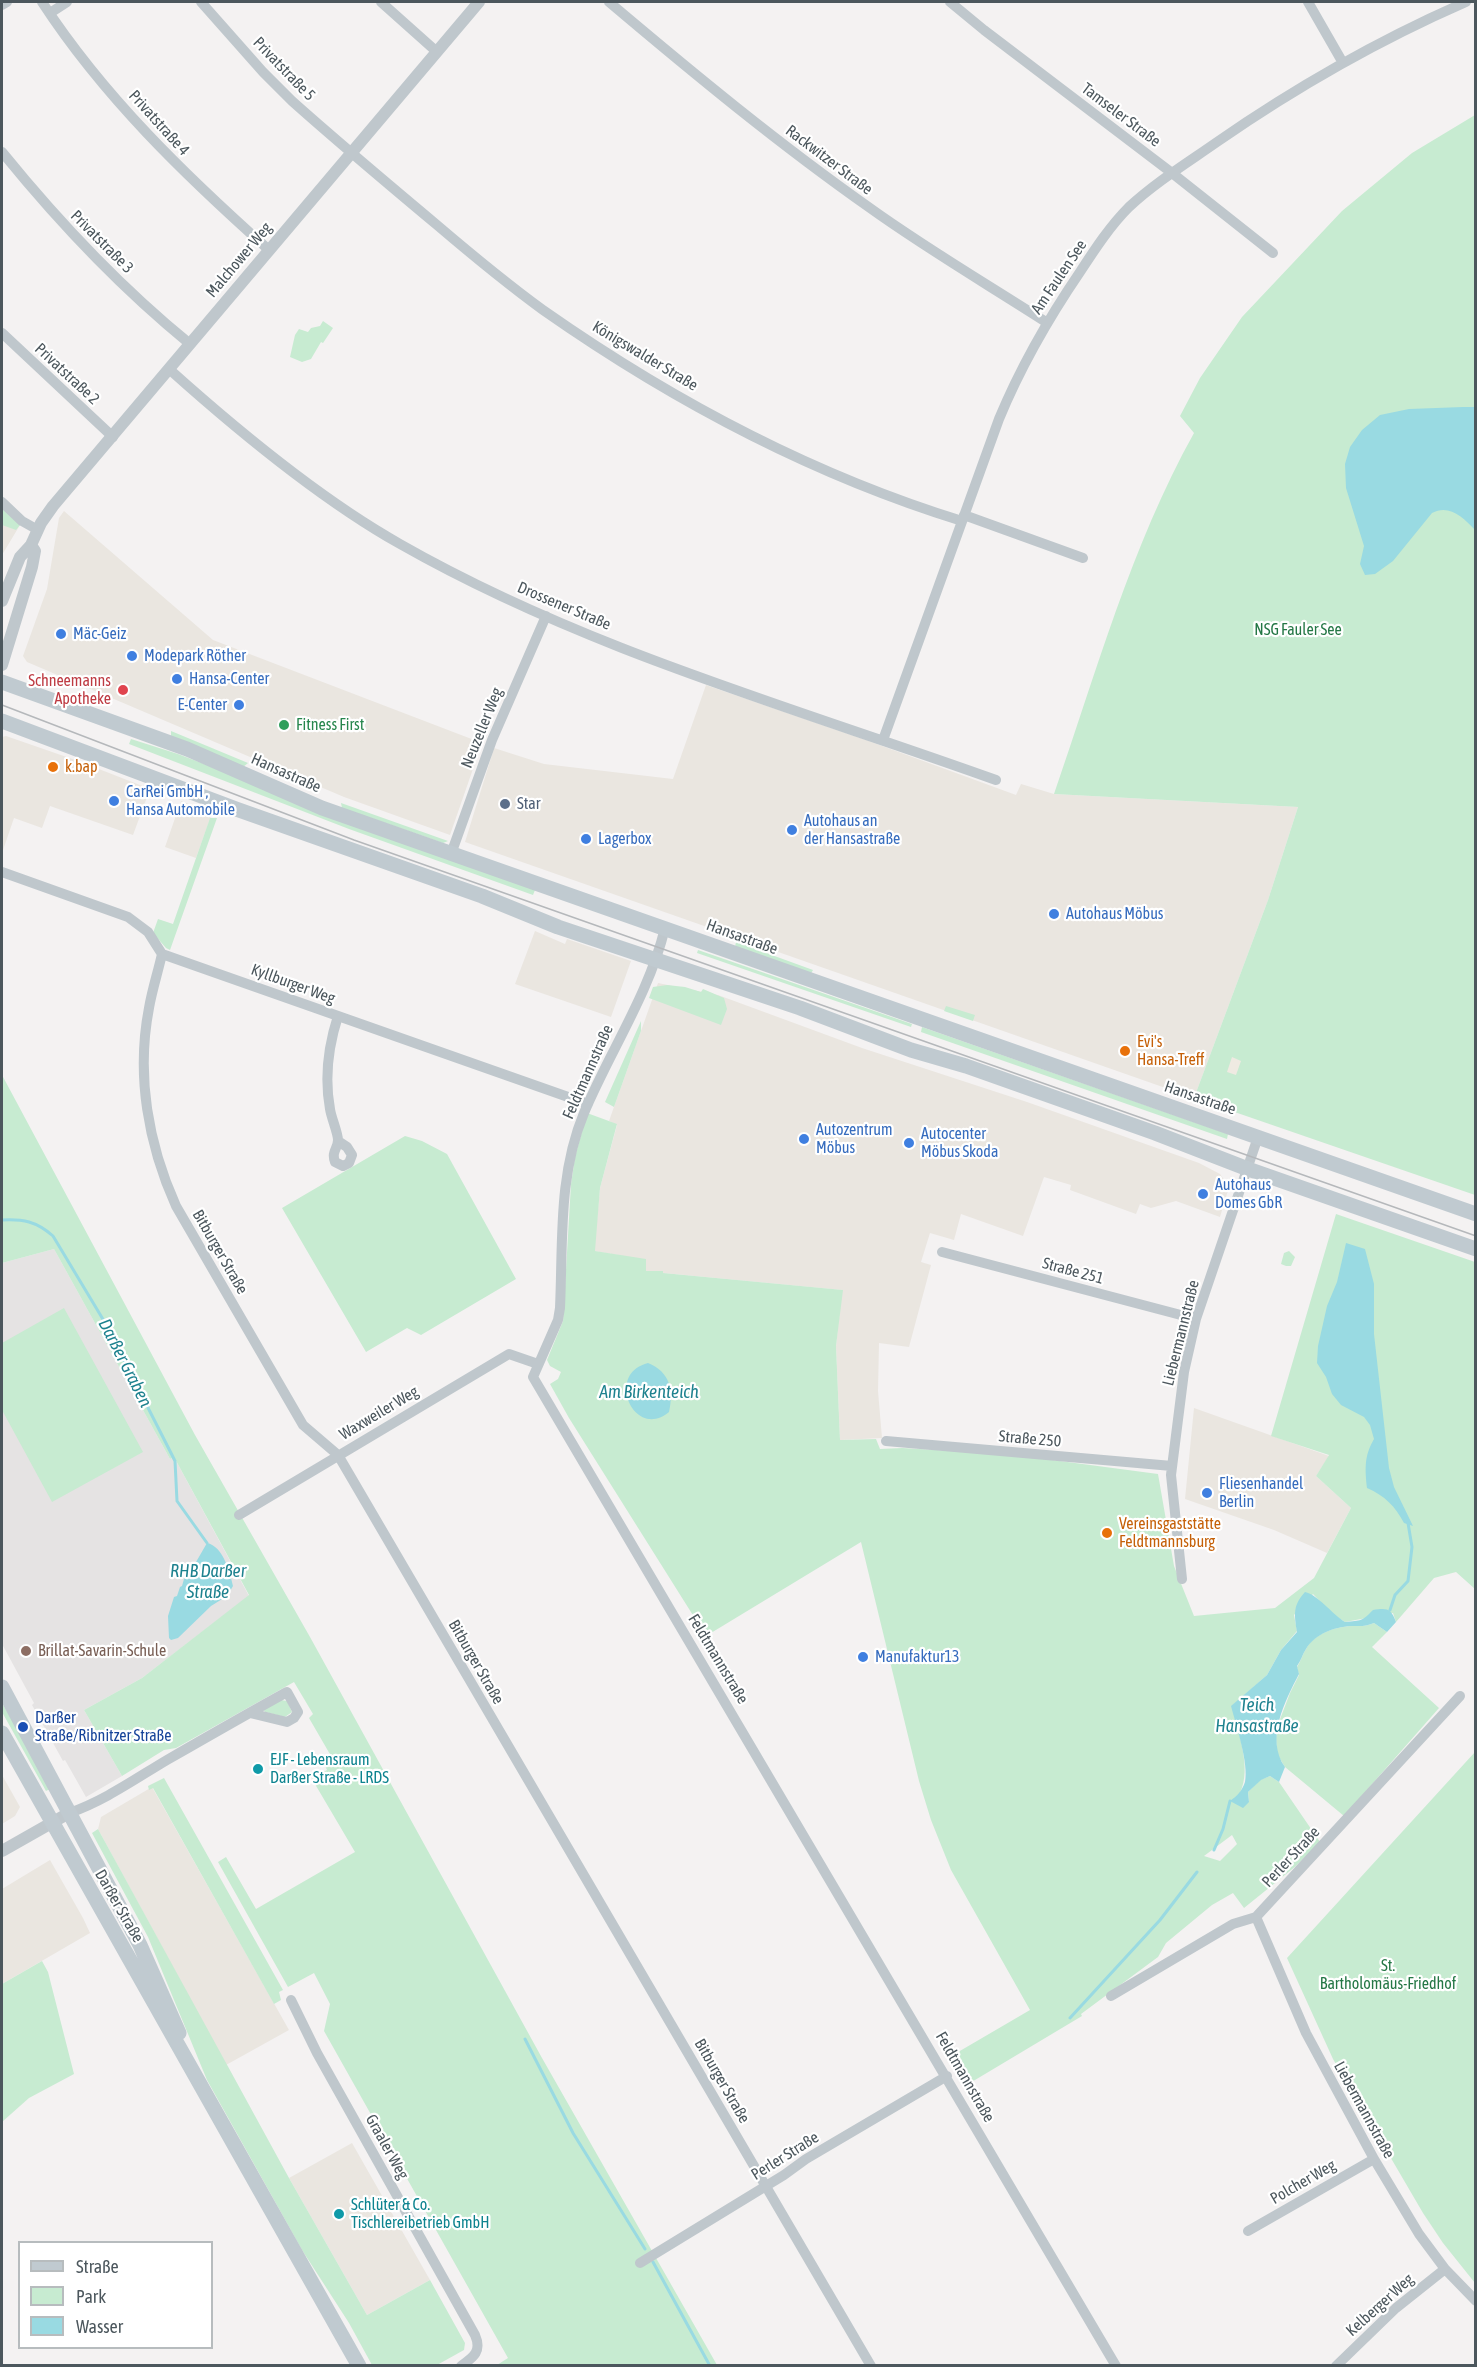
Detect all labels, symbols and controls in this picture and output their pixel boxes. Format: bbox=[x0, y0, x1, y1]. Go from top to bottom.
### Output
street label: Privatstraße 5 bbox=[249, 33, 319, 105]
street label: Tamseler Straße bbox=[1078, 79, 1164, 151]
street label: Privatstraße 4 bbox=[125, 86, 193, 160]
street label: Rackwitzer Straße bbox=[782, 121, 876, 199]
street label: Privatstraße 3 bbox=[66, 206, 138, 278]
street label: Malchower Weg bbox=[202, 219, 276, 301]
street label: Am Faulen See bbox=[1027, 236, 1091, 318]
street label: Königswalder Straße bbox=[589, 317, 701, 395]
street label: Privatstraße 2 bbox=[31, 339, 103, 409]
street label: Drossener Straße bbox=[514, 578, 614, 634]
park label: NSG Fauler See bbox=[1254, 620, 1342, 640]
place label: Mäc-Geiz bbox=[73, 624, 126, 644]
marker: Mäc-Geiz bbox=[54, 627, 68, 641]
place label: Modepark Röther bbox=[144, 646, 246, 666]
marker: Modepark Röther bbox=[125, 649, 139, 663]
place label: Hansa-Center bbox=[189, 669, 269, 689]
place label: Schneemanns Apotheke bbox=[28, 671, 111, 709]
marker: Hansa-Center bbox=[170, 672, 184, 686]
marker: Schneemanns Apotheke bbox=[116, 683, 130, 697]
street label: Neuzeller Weg bbox=[457, 685, 507, 771]
place label: E-Center bbox=[178, 695, 227, 715]
marker: E-Center bbox=[232, 698, 246, 712]
place label: Fitness First bbox=[296, 715, 364, 735]
marker: Fitness First bbox=[277, 718, 291, 732]
street label: Hansastraße bbox=[248, 749, 324, 797]
place label: k.bap bbox=[65, 757, 97, 777]
marker: k.bap bbox=[46, 760, 60, 774]
place label: CarRei GmbH , Hansa Automobile bbox=[126, 782, 235, 820]
marker: CarRei GmbH , Hansa Automobile bbox=[107, 794, 121, 808]
place label: Star bbox=[517, 794, 540, 814]
marker: Star bbox=[498, 797, 512, 811]
place label: Autohaus an der Hansastraße bbox=[804, 811, 900, 849]
marker: Autohaus an der Hansastraße bbox=[785, 823, 799, 837]
place label: Lagerbox bbox=[598, 829, 652, 849]
marker: Lagerbox bbox=[579, 832, 593, 846]
place label: Autohaus Möbus bbox=[1066, 904, 1164, 924]
marker: Autohaus Möbus bbox=[1047, 907, 1061, 921]
street label: Hansastraße bbox=[704, 915, 780, 959]
street label: Kyllburger Weg bbox=[248, 960, 338, 1008]
street label: Feldtmannstraße bbox=[559, 1022, 617, 1122]
place label: Evi's Hansa-Treff bbox=[1137, 1032, 1205, 1070]
marker: Evi's Hansa-Treff bbox=[1118, 1044, 1132, 1058]
street label: Hansastraße bbox=[1162, 1077, 1238, 1119]
place label: Autozentrum Möbus bbox=[816, 1120, 893, 1158]
place label: Autocenter Möbus Skoda bbox=[921, 1124, 998, 1162]
marker: Autozentrum Möbus bbox=[797, 1132, 811, 1146]
marker: Autocenter Möbus Skoda bbox=[902, 1136, 916, 1150]
place label: Autohaus Domes GbR bbox=[1215, 1175, 1282, 1213]
marker: Autohaus Domes GbR bbox=[1196, 1187, 1210, 1201]
street label: Bitburger Straße bbox=[188, 1206, 252, 1298]
street label: Straße 251 bbox=[1040, 1254, 1106, 1288]
street label: Liebermannstraße bbox=[1159, 1278, 1203, 1388]
water label: Darßer Graben bbox=[94, 1315, 156, 1411]
water label: Am Birkenteich bbox=[599, 1381, 699, 1403]
street label: Waxweiler Weg bbox=[336, 1382, 422, 1444]
street label: Straße 250 bbox=[998, 1427, 1062, 1451]
place label: Fliesenhandel Berlin bbox=[1219, 1474, 1303, 1512]
marker: Fliesenhandel Berlin bbox=[1200, 1486, 1214, 1500]
place label: Vereinsgaststätte Feldtmannsburg bbox=[1119, 1514, 1221, 1552]
marker: Vereinsgaststätte Feldtmannsburg bbox=[1100, 1526, 1114, 1540]
water label: RHB Darßer Straße bbox=[170, 1560, 246, 1602]
street label: Feldtmannstraße bbox=[684, 1611, 752, 1707]
street label: Bitburger Straße bbox=[444, 1616, 508, 1708]
place label: Brillat-Savarin-Schule bbox=[38, 1641, 166, 1661]
marker: Brillat-Savarin-Schule bbox=[19, 1644, 33, 1658]
place label: Manufaktur13 bbox=[875, 1647, 960, 1667]
marker: Manufaktur13 bbox=[856, 1650, 870, 1664]
water label: Teich Hansastraße bbox=[1215, 1694, 1299, 1736]
place label: Darßer Straße/Ribnitzer Straße bbox=[35, 1708, 171, 1746]
marker: Darßer Straße/Ribnitzer Straße bbox=[16, 1720, 30, 1734]
place label: EJF - Lebensraum Darßer Straße - LRDS bbox=[270, 1750, 389, 1788]
marker: EJF - Lebensraum Darßer Straße - LRDS bbox=[251, 1762, 265, 1776]
street label: Perler Straße bbox=[1258, 1823, 1324, 1891]
street label: Darßer Straße bbox=[90, 1866, 148, 1946]
park label: St. Bartholomäus-Friedhof bbox=[1320, 1956, 1456, 1994]
street label: Feldtmannstraße bbox=[931, 2028, 999, 2126]
street label: Bitburger Straße bbox=[690, 2035, 754, 2127]
street label: Liebermannstraße bbox=[1329, 2058, 1399, 2162]
street label: Graaler Weg bbox=[361, 2111, 413, 2183]
street label: Perler Straße bbox=[748, 2128, 822, 2184]
street label: Polcher Weg bbox=[1267, 2156, 1339, 2208]
place label: Schlüter & Co. Tischlereibetrieb GmbH bbox=[351, 2195, 489, 2233]
marker: Schlüter & Co. Tischlereibetrieb GmbH bbox=[332, 2207, 346, 2221]
legend bbox=[18, 2241, 213, 2349]
text: Straße bbox=[76, 2256, 119, 2277]
street label: Kelberger Weg bbox=[1342, 2270, 1418, 2340]
text: Park bbox=[76, 2286, 106, 2307]
text: Wasser bbox=[76, 2316, 123, 2337]

